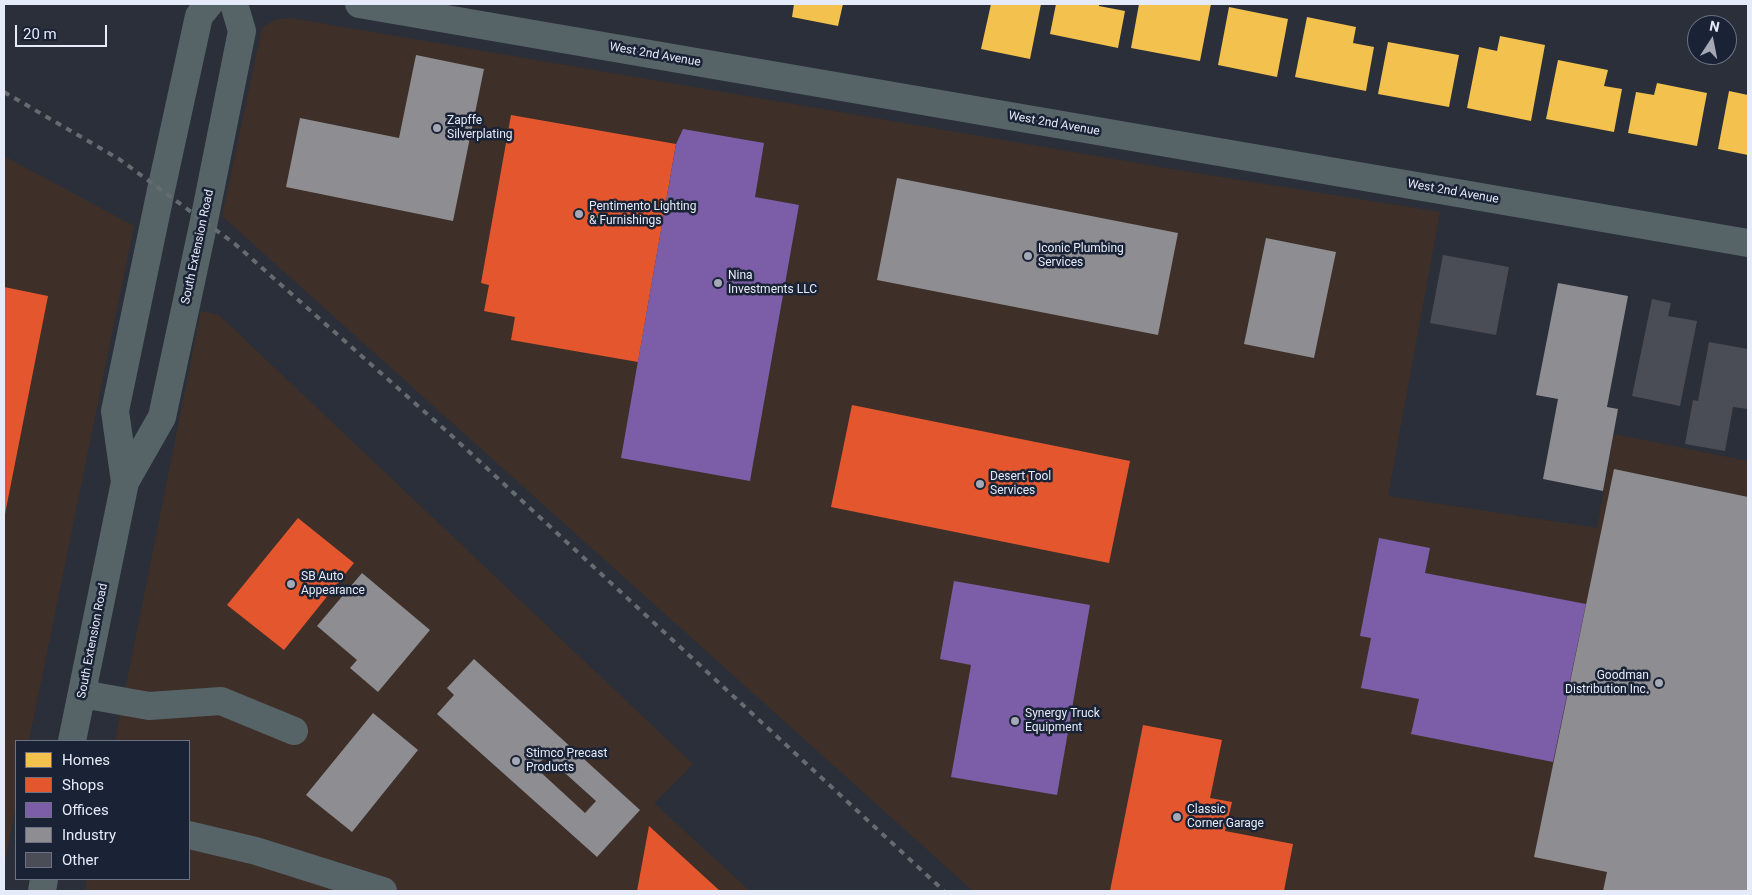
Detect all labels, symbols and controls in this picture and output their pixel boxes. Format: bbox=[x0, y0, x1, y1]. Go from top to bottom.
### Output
scale bar bbox=[18, 15, 110, 47]
north arrow bbox=[1687, 15, 1737, 65]
text: N bbox=[1708, 17, 1721, 35]
text: 20 m bbox=[23, 25, 57, 43]
street label: West 2nd Avenue bbox=[608, 40, 702, 70]
street label: West 2nd Avenue bbox=[1007, 109, 1101, 139]
place label: Zapffe Silverplating bbox=[447, 114, 513, 142]
marker: Zapffe Silverplating bbox=[431, 122, 443, 134]
street label: West 2nd Avenue bbox=[1406, 177, 1500, 207]
street label: South Extension Road bbox=[179, 188, 217, 306]
place label: Pentimento Lighting & Furnishings bbox=[589, 200, 696, 228]
marker: Pentimento Lighting & Furnishings bbox=[573, 208, 585, 220]
place label: Iconic Plumbing Services bbox=[1038, 242, 1124, 270]
marker: Iconic Plumbing Services bbox=[1022, 250, 1034, 262]
place label: Nina Investments LLC bbox=[728, 269, 817, 297]
marker: Nina Investments LLC bbox=[712, 277, 724, 289]
place label: Desert Tool Services bbox=[990, 470, 1051, 498]
marker: Desert Tool Services bbox=[974, 478, 986, 490]
place label: SB Auto Appearance bbox=[301, 570, 365, 598]
marker: SB Auto Appearance bbox=[285, 578, 297, 590]
street label: South Extension Road bbox=[75, 582, 111, 700]
place label: Goodman Distribution Inc. bbox=[1565, 669, 1649, 697]
marker: Goodman Distribution Inc. bbox=[1653, 677, 1665, 689]
place label: Synergy Truck Equipment bbox=[1025, 707, 1100, 735]
marker: Synergy Truck Equipment bbox=[1009, 715, 1021, 727]
legend bbox=[15, 740, 190, 880]
place label: Stimco Precast Products bbox=[526, 747, 607, 775]
text: Homes bbox=[62, 751, 110, 769]
marker: Stimco Precast Products bbox=[510, 755, 522, 767]
text: Shops bbox=[62, 776, 104, 794]
text: Offices bbox=[62, 801, 109, 819]
place label: Classic Corner Garage bbox=[1187, 803, 1264, 831]
marker: Classic Corner Garage bbox=[1171, 811, 1183, 823]
text: Industry bbox=[62, 826, 116, 844]
text: Other bbox=[62, 851, 99, 869]

